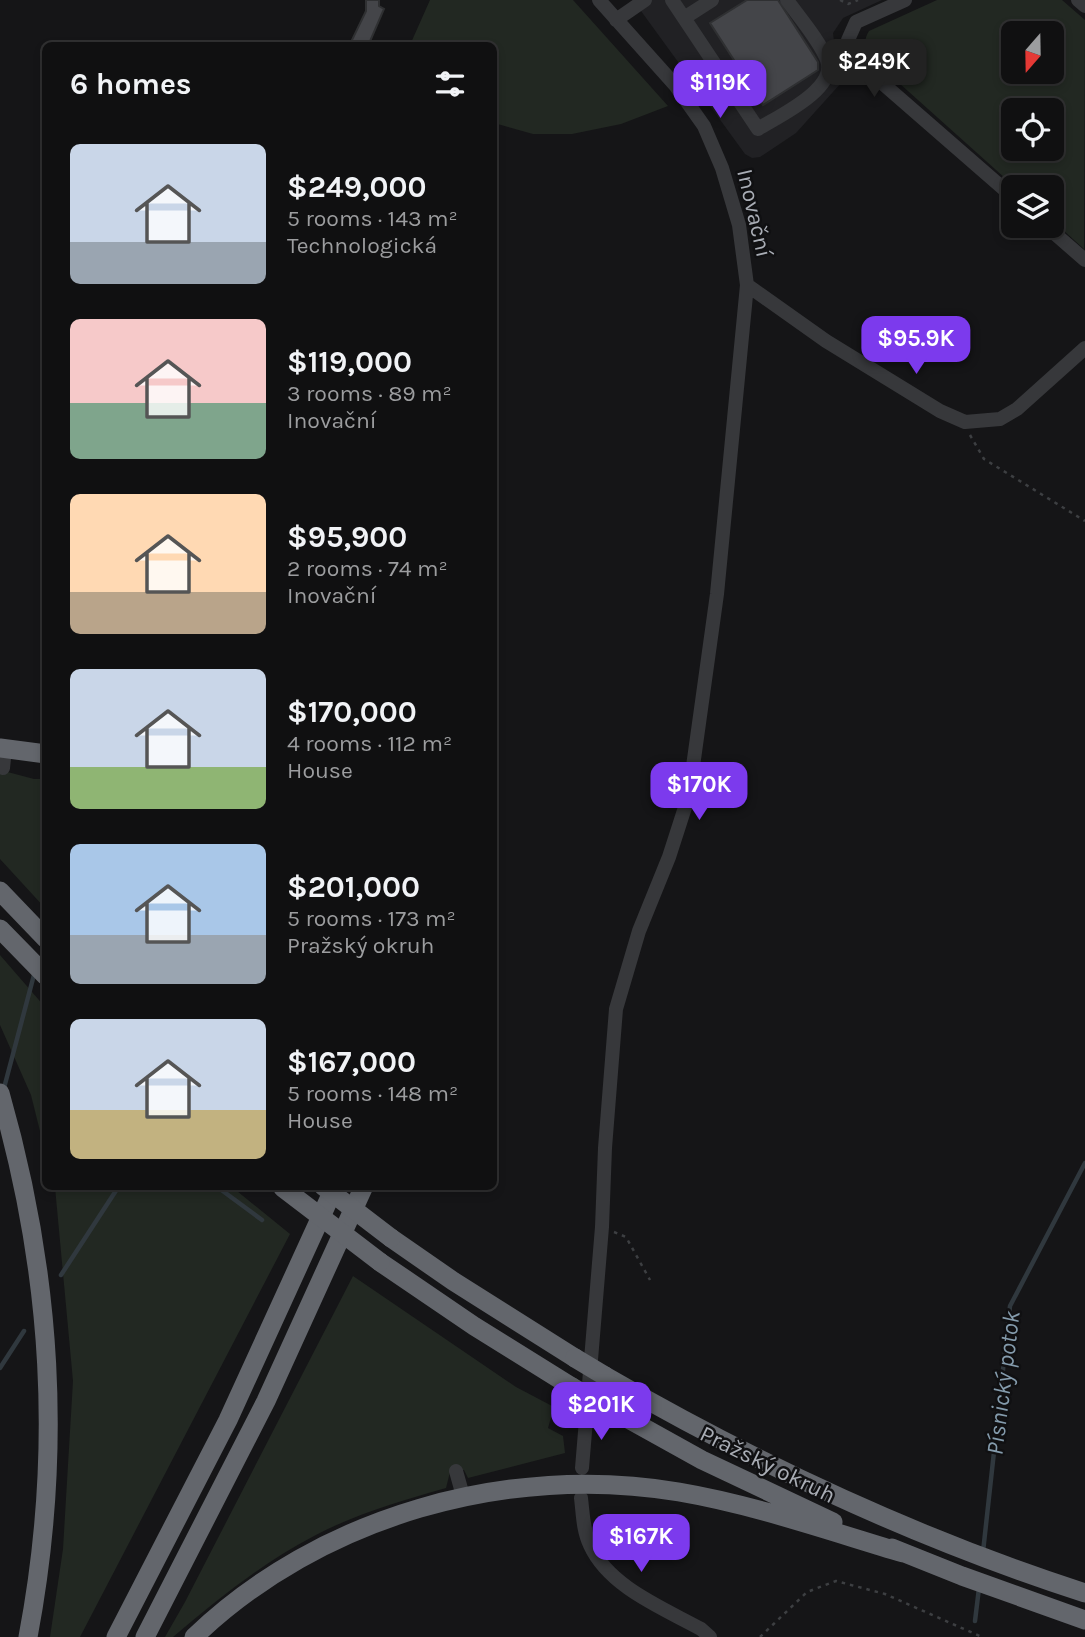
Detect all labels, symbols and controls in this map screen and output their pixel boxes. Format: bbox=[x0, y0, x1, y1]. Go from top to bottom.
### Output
north arrow bbox=[1001, 21, 1064, 84]
map controls bbox=[1001, 21, 1064, 238]
pin: $249K bbox=[825, 40, 923, 99]
text: $249K bbox=[838, 48, 910, 75]
pin: $119K bbox=[671, 60, 769, 120]
icon: filters bbox=[431, 65, 469, 103]
text: 6 homes bbox=[70, 66, 192, 102]
text: $119K bbox=[689, 69, 751, 96]
button: locate bbox=[1001, 98, 1064, 161]
street label: Inovační bbox=[731, 166, 778, 260]
text: $249,000 bbox=[287, 169, 427, 205]
icon: home bbox=[126, 172, 210, 256]
button: layers bbox=[1001, 175, 1064, 238]
text: 5 rooms · 143 m² bbox=[287, 205, 458, 232]
text: Technologická bbox=[287, 232, 437, 259]
pin: $95.9K bbox=[859, 316, 973, 376]
text: $95.9K bbox=[877, 325, 955, 352]
text: $119,000 bbox=[287, 344, 412, 380]
icon: home bbox=[126, 347, 210, 431]
text: 3 rooms · 89 m² bbox=[287, 380, 452, 407]
text: Inovační bbox=[287, 407, 377, 434]
text: $95,900 bbox=[287, 519, 407, 555]
icon: home bbox=[126, 522, 210, 606]
text: 2 rooms · 74 m² bbox=[287, 555, 448, 582]
text: Inovační bbox=[287, 582, 377, 609]
text: $170,000 bbox=[287, 694, 417, 730]
icon: home bbox=[126, 697, 210, 781]
text: 4 rooms · 112 m² bbox=[287, 730, 452, 757]
text: House bbox=[287, 757, 353, 784]
pin: $170K bbox=[650, 762, 748, 822]
text: $170K bbox=[666, 771, 732, 798]
text: $201,000 bbox=[287, 869, 420, 905]
icon: home bbox=[126, 872, 210, 956]
text: 5 rooms · 173 m² bbox=[287, 905, 456, 932]
text: Pražský okruh bbox=[287, 932, 435, 959]
text: $167,000 bbox=[287, 1044, 416, 1080]
icon: home bbox=[126, 1047, 210, 1131]
text: 5 rooms · 148 m² bbox=[287, 1080, 458, 1107]
text: House bbox=[287, 1107, 353, 1134]
water label: Písnický potok bbox=[980, 1309, 1026, 1456]
pin: $201K bbox=[552, 1382, 650, 1442]
text: $201K bbox=[567, 1391, 635, 1418]
street label: Pražský okruh bbox=[696, 1420, 840, 1509]
pin: $167K bbox=[592, 1514, 690, 1574]
text: $167K bbox=[609, 1523, 673, 1550]

